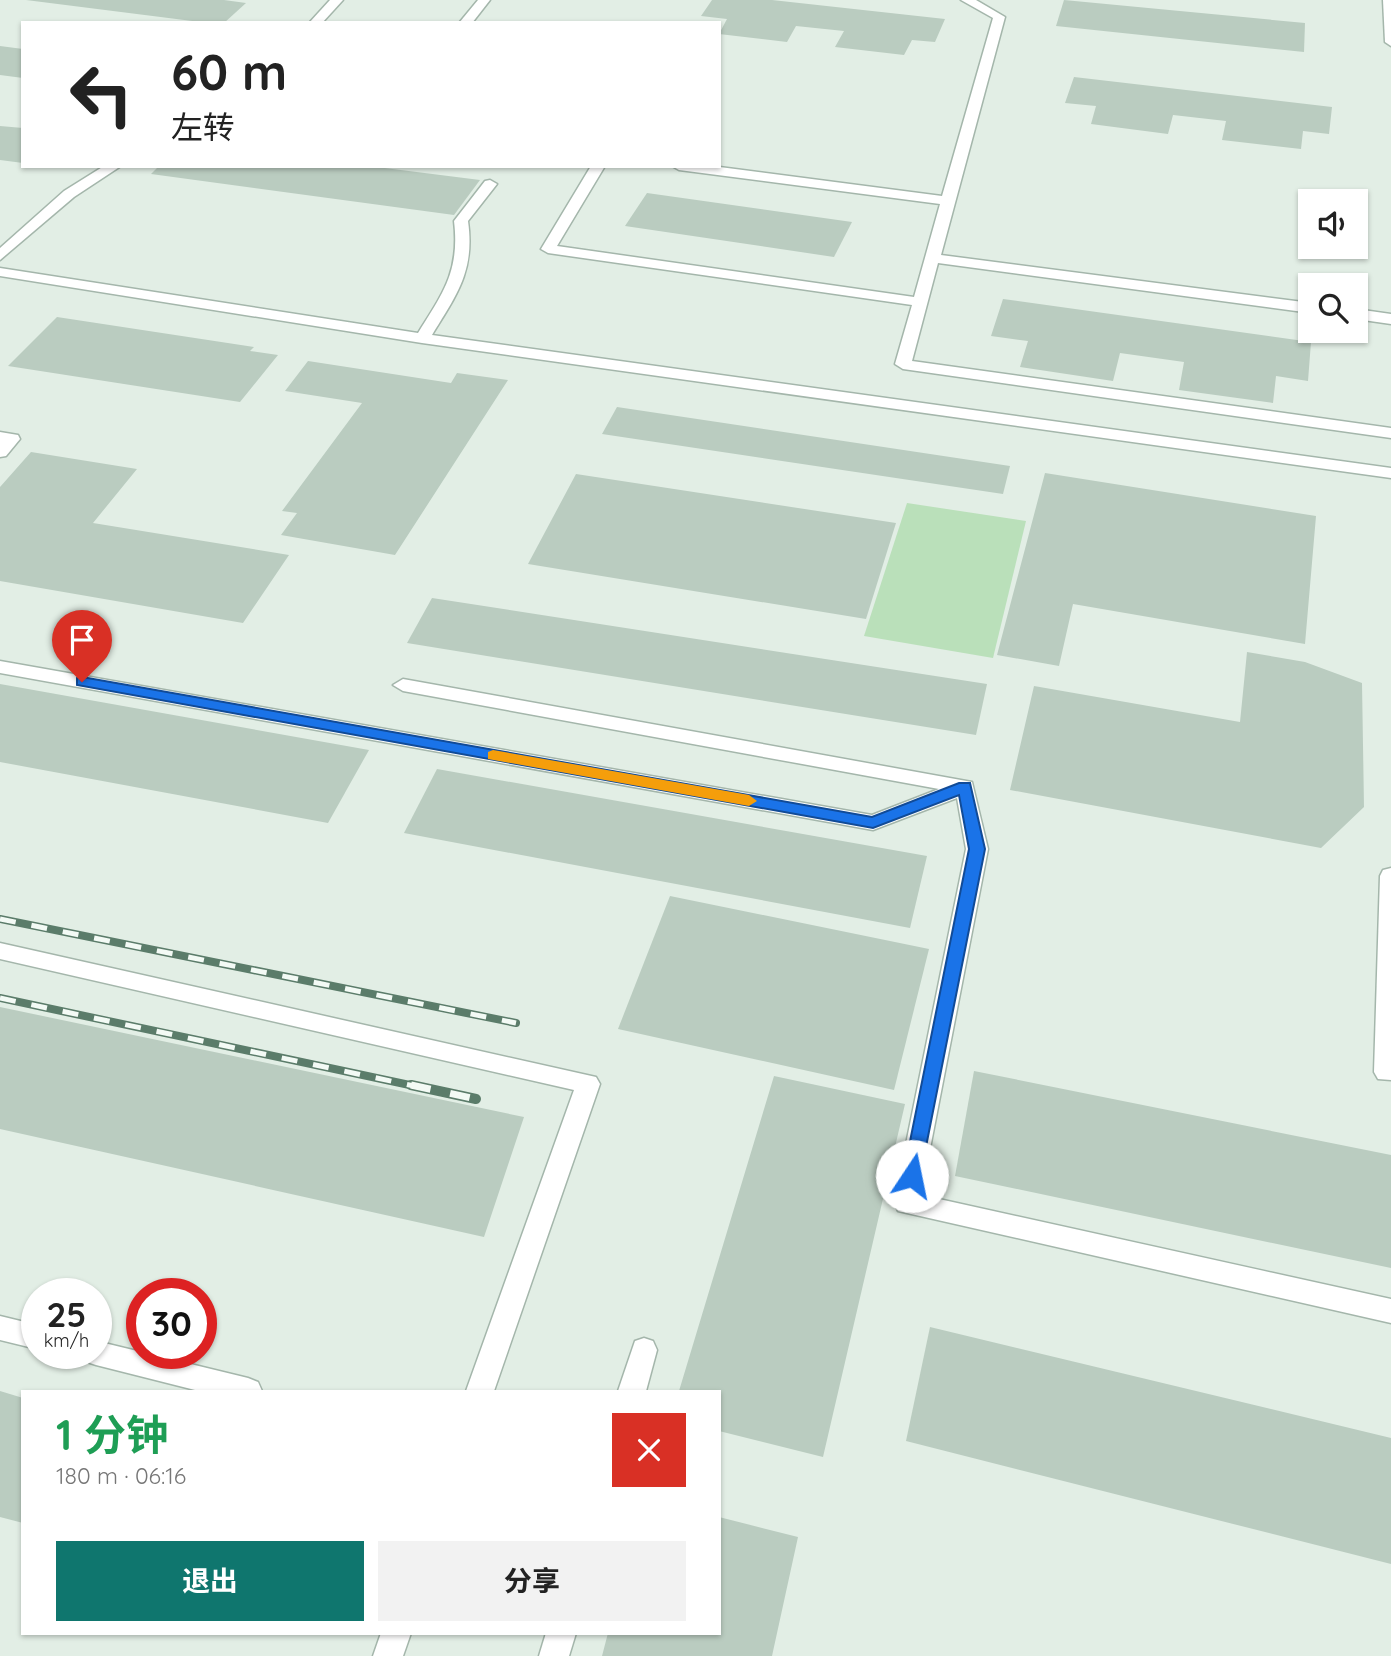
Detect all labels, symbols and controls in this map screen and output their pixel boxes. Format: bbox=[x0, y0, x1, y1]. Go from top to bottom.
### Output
text: 60 m bbox=[171, 41, 287, 102]
icon: left bbox=[56, 49, 147, 140]
text: 左转 bbox=[171, 107, 235, 147]
map controls bbox=[1298, 189, 1368, 343]
button: sound bbox=[1298, 189, 1368, 259]
button: search bbox=[1298, 273, 1368, 343]
pin bbox=[52, 610, 112, 682]
icon: arrive bbox=[63, 621, 101, 659]
position arrow bbox=[875, 1139, 949, 1213]
speed limit sign: 30 bbox=[126, 1278, 217, 1369]
text: 25 bbox=[46, 1292, 87, 1336]
text: km/h bbox=[44, 1329, 89, 1352]
text: 1 分钟 bbox=[56, 1408, 168, 1461]
button: close bbox=[612, 1413, 686, 1487]
text: 180 m · 06:16 bbox=[56, 1461, 186, 1490]
button: 退出 bbox=[56, 1541, 364, 1621]
button: 分享 bbox=[378, 1541, 686, 1621]

